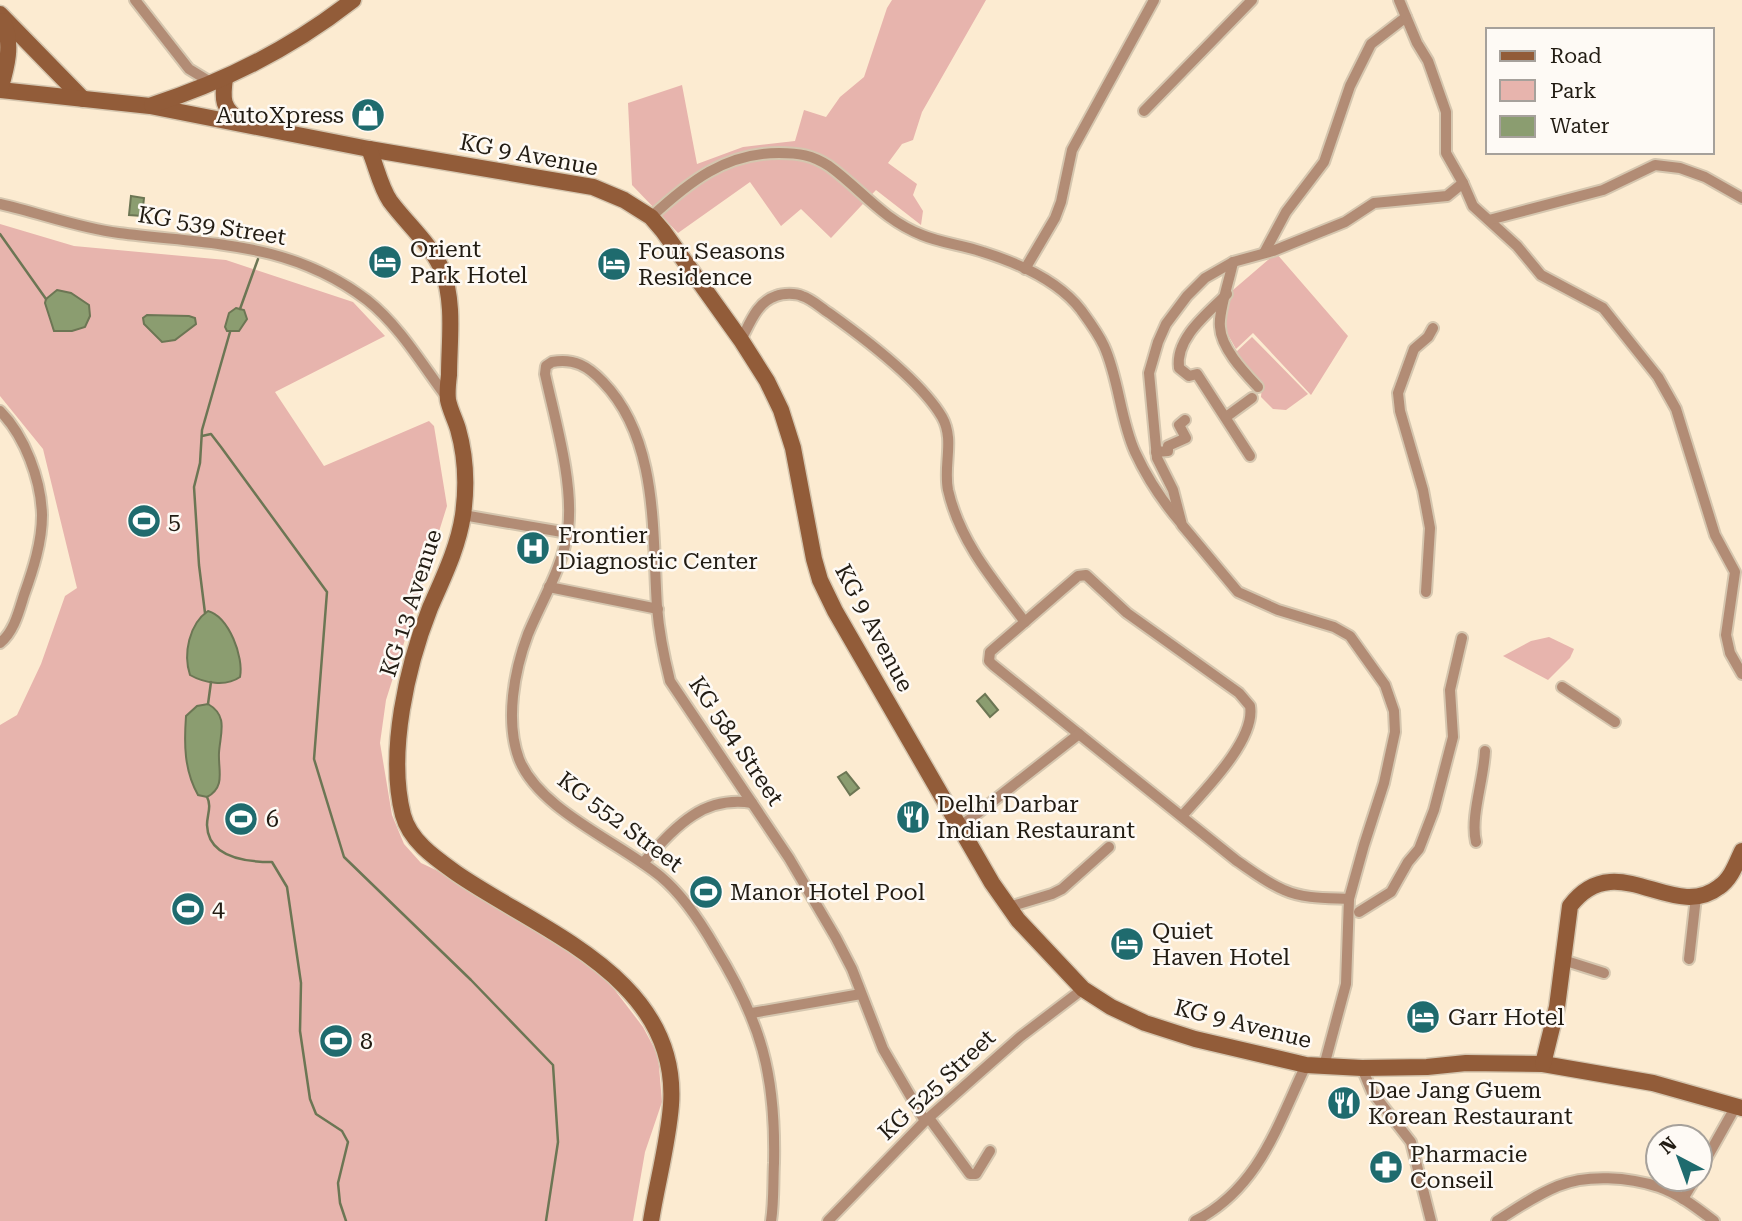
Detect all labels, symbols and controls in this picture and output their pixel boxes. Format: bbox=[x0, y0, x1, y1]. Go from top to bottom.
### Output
legend bbox=[1486, 28, 1714, 154]
text: Road bbox=[1550, 44, 1602, 68]
text: Park bbox=[1550, 79, 1596, 103]
shop icon: AutoXpress bbox=[349, 96, 387, 134]
place label: AutoXpress bbox=[216, 102, 344, 129]
text: Water bbox=[1550, 114, 1610, 138]
street label: KG 9 Avenue bbox=[457, 128, 601, 182]
street label: KG 539 Street bbox=[136, 201, 288, 251]
place label: Orient Park Hotel bbox=[410, 236, 527, 289]
place label: Four Seasons Residence bbox=[638, 238, 785, 291]
hotel icon: Orient Park Hotel bbox=[366, 243, 404, 281]
hotel icon: Four Seasons Residence bbox=[595, 245, 633, 283]
sports icon: 5 bbox=[125, 502, 163, 540]
place label: 5 bbox=[168, 508, 181, 535]
place label: Frontier Diagnostic Center bbox=[558, 522, 758, 575]
street label: KG 13 Avenue bbox=[374, 526, 448, 680]
hospital icon: Frontier Diagnostic Center bbox=[514, 529, 552, 567]
street label: KG 9 Avenue bbox=[829, 560, 919, 696]
street label: KG 584 Street bbox=[683, 671, 789, 811]
street label: KG 552 Street bbox=[552, 766, 688, 878]
place label: Delhi Darbar Indian Restaurant bbox=[937, 791, 1136, 844]
restaurant icon: Delhi Darbar Indian Restaurant bbox=[894, 798, 932, 836]
sports icon: 6 bbox=[222, 800, 260, 838]
place label: 6 bbox=[266, 806, 279, 833]
sports icon: Manor Hotel Pool bbox=[687, 873, 725, 911]
place label: Manor Hotel Pool bbox=[730, 879, 925, 906]
sports icon: 4 bbox=[169, 890, 207, 928]
place label: 4 bbox=[212, 896, 225, 923]
place label: Quiet Haven Hotel bbox=[1152, 918, 1290, 971]
hotel icon: Quiet Haven Hotel bbox=[1108, 925, 1146, 963]
street label: KG 9 Avenue bbox=[1172, 994, 1314, 1054]
hotel icon: Garr Hotel bbox=[1404, 998, 1442, 1036]
place label: Garr Hotel bbox=[1448, 1004, 1564, 1031]
sports icon: 8 bbox=[317, 1022, 355, 1060]
street label: KG 525 Street bbox=[873, 1024, 1001, 1146]
place label: 8 bbox=[360, 1028, 373, 1055]
place label: Dae Jang Guem Korean Restaurant bbox=[1368, 1077, 1573, 1130]
restaurant icon: Dae Jang Guem Korean Restaurant bbox=[1325, 1084, 1363, 1122]
north arrow bbox=[1644, 1123, 1714, 1193]
text: N bbox=[1655, 1132, 1682, 1159]
place label: Pharmacie Conseil bbox=[1410, 1141, 1527, 1194]
pharmacy icon: Pharmacie Conseil bbox=[1367, 1148, 1405, 1186]

